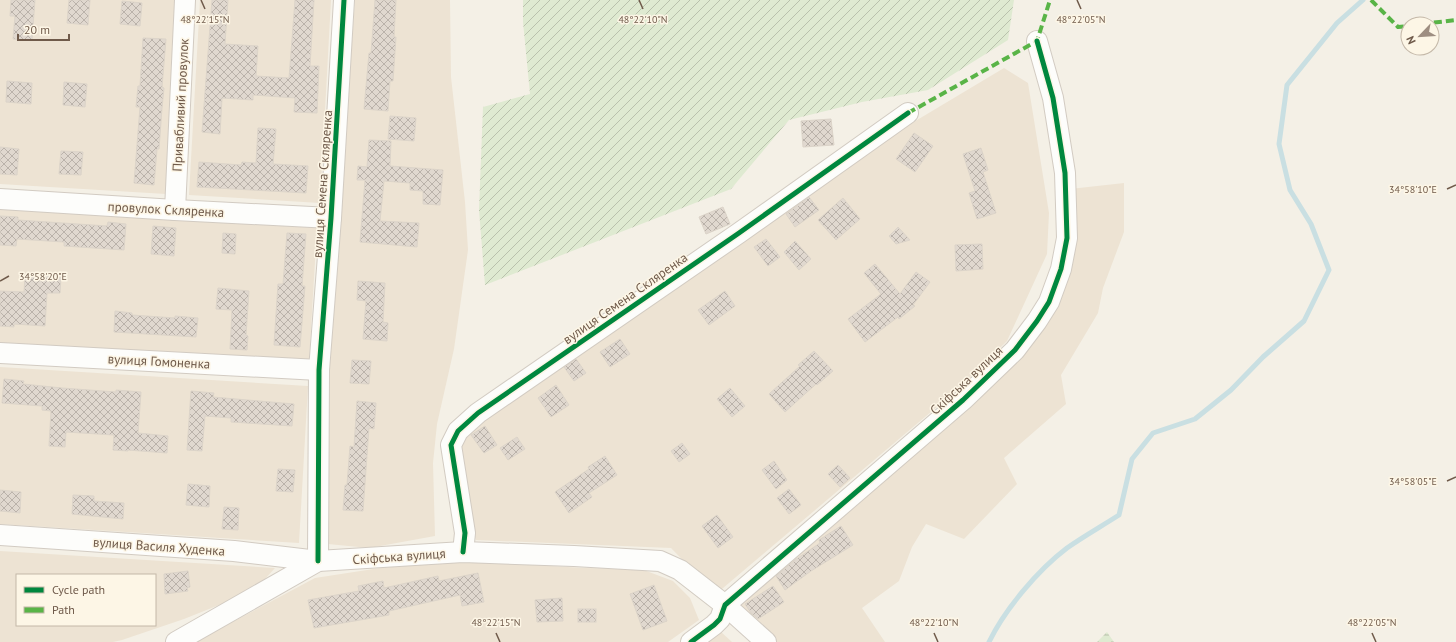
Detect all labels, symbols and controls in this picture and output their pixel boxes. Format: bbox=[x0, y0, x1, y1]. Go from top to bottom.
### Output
text: 48°22'15"N bbox=[180, 13, 230, 26]
text: 48°22'10"N bbox=[618, 13, 668, 26]
text: 48°22'05"N bbox=[1056, 13, 1106, 26]
scale bar bbox=[18, 16, 69, 42]
north arrow bbox=[1400, 16, 1440, 56]
text: 20 m bbox=[24, 22, 50, 37]
text: N bbox=[1403, 34, 1419, 46]
street label: Привабливий провулок bbox=[169, 37, 193, 172]
street label: вулиця Семена Скляренка bbox=[309, 109, 336, 259]
text: 34°58'10"E bbox=[1389, 183, 1437, 196]
street label: провулок Скляренка bbox=[107, 198, 225, 221]
street label: вулиця Семена Скляренка bbox=[560, 249, 691, 348]
text: 34°58'20"E bbox=[19, 270, 67, 283]
street label: Скіфська вулиця bbox=[926, 342, 1006, 418]
street label: вулиця Гомоненка bbox=[107, 350, 211, 373]
text: 34°58'05"E bbox=[1389, 475, 1437, 488]
street label: вулиця Василя Худенка bbox=[92, 533, 225, 560]
street label: Скіфська вулиця bbox=[352, 545, 446, 568]
legend bbox=[16, 574, 156, 626]
text: Cycle path bbox=[52, 582, 105, 597]
text: Path bbox=[52, 602, 75, 617]
text: 48°22'15"N bbox=[471, 616, 521, 629]
text: 48°22'10"N bbox=[909, 616, 959, 629]
text: 48°22'05"N bbox=[1347, 616, 1397, 629]

